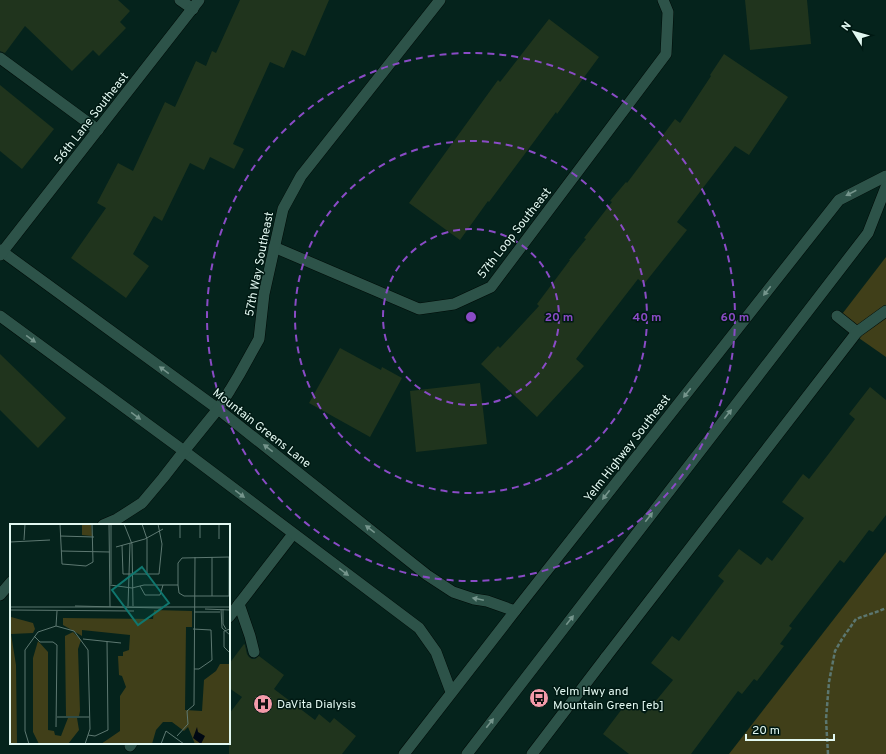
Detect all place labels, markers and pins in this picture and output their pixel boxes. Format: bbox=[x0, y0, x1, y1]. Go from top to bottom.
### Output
centre of rings bbox=[464, 310, 478, 324]
place label: Yelm Hwy and Mountain Green [eb] bbox=[553, 684, 664, 714]
bus stop icon: Yelm Hwy and Mountain Green [eb] bbox=[528, 687, 550, 709]
hospital icon: DaVita Dialysis bbox=[252, 693, 274, 715]
place label: DaVita Dialysis bbox=[277, 697, 356, 713]

